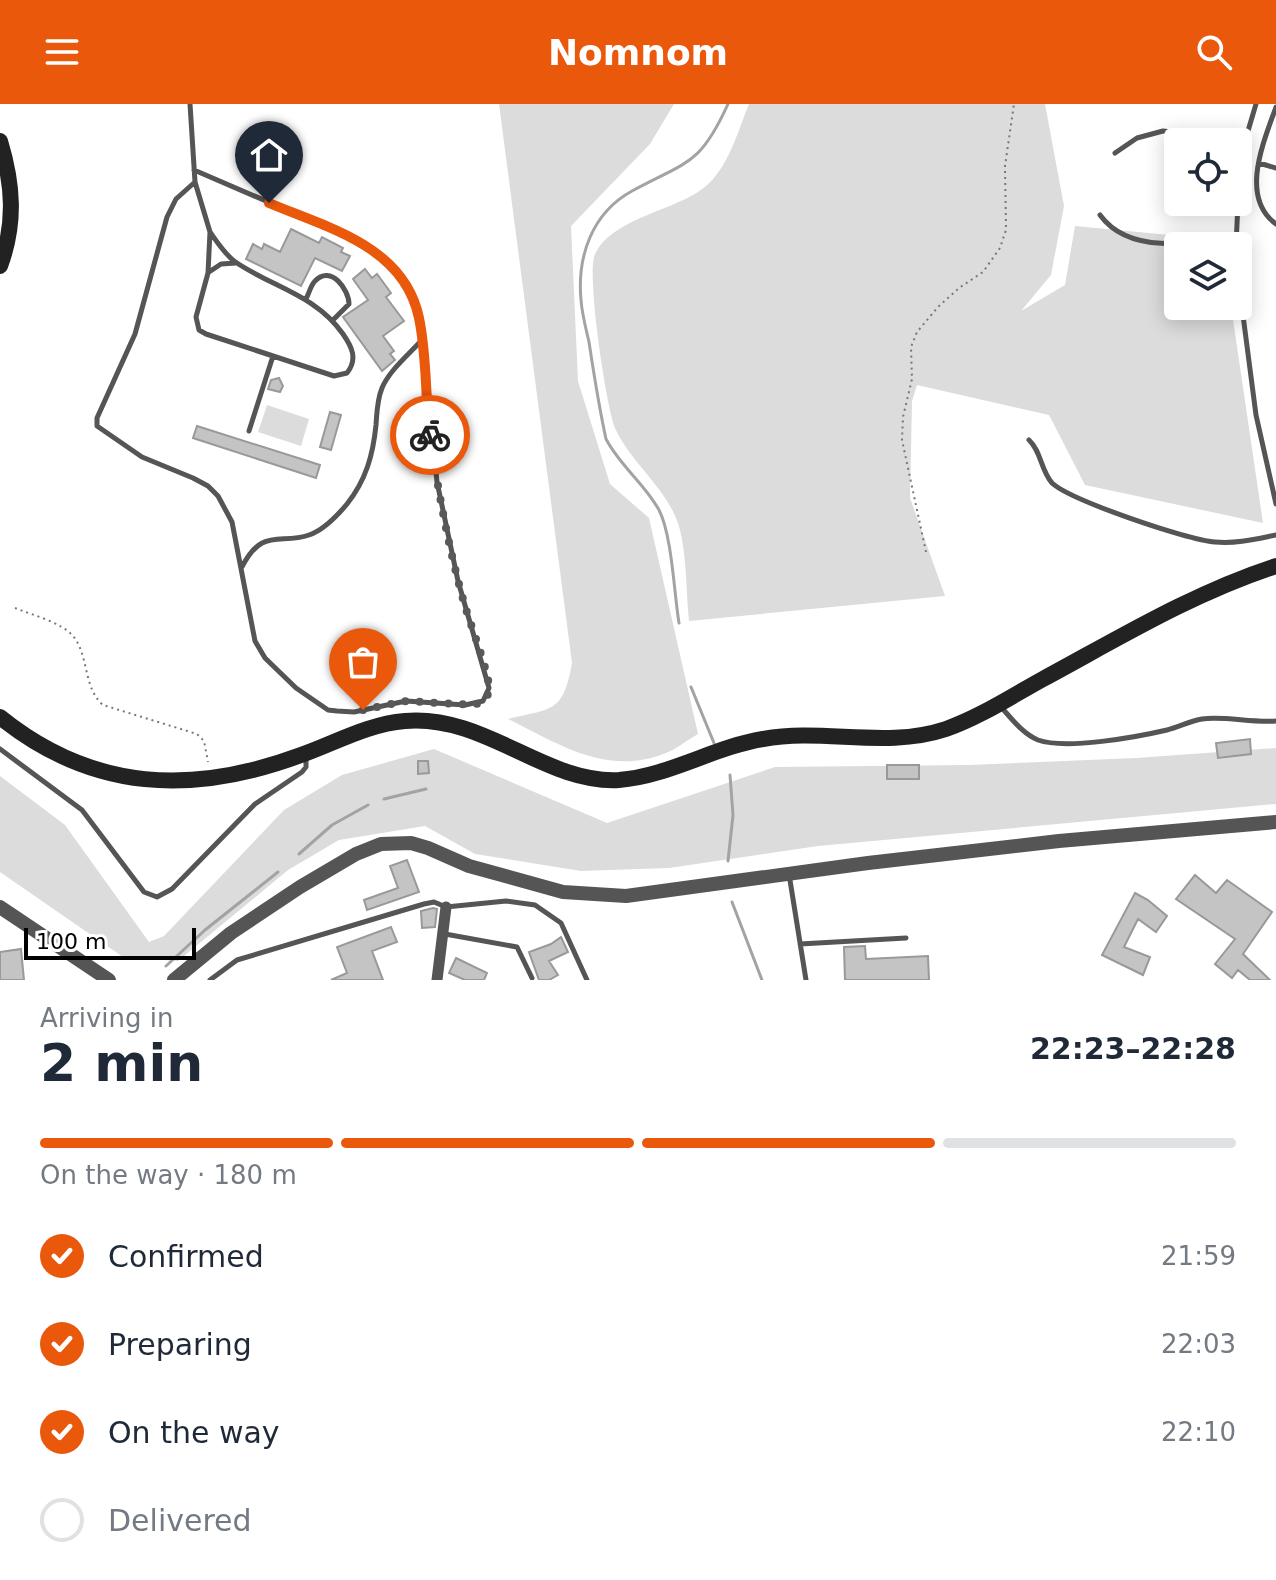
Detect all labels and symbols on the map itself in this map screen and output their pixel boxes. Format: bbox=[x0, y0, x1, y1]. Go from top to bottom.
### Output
pin bbox=[235, 121, 303, 203]
courier bbox=[390, 395, 470, 475]
pin bbox=[329, 628, 397, 710]
scale bar bbox=[24, 924, 196, 960]

